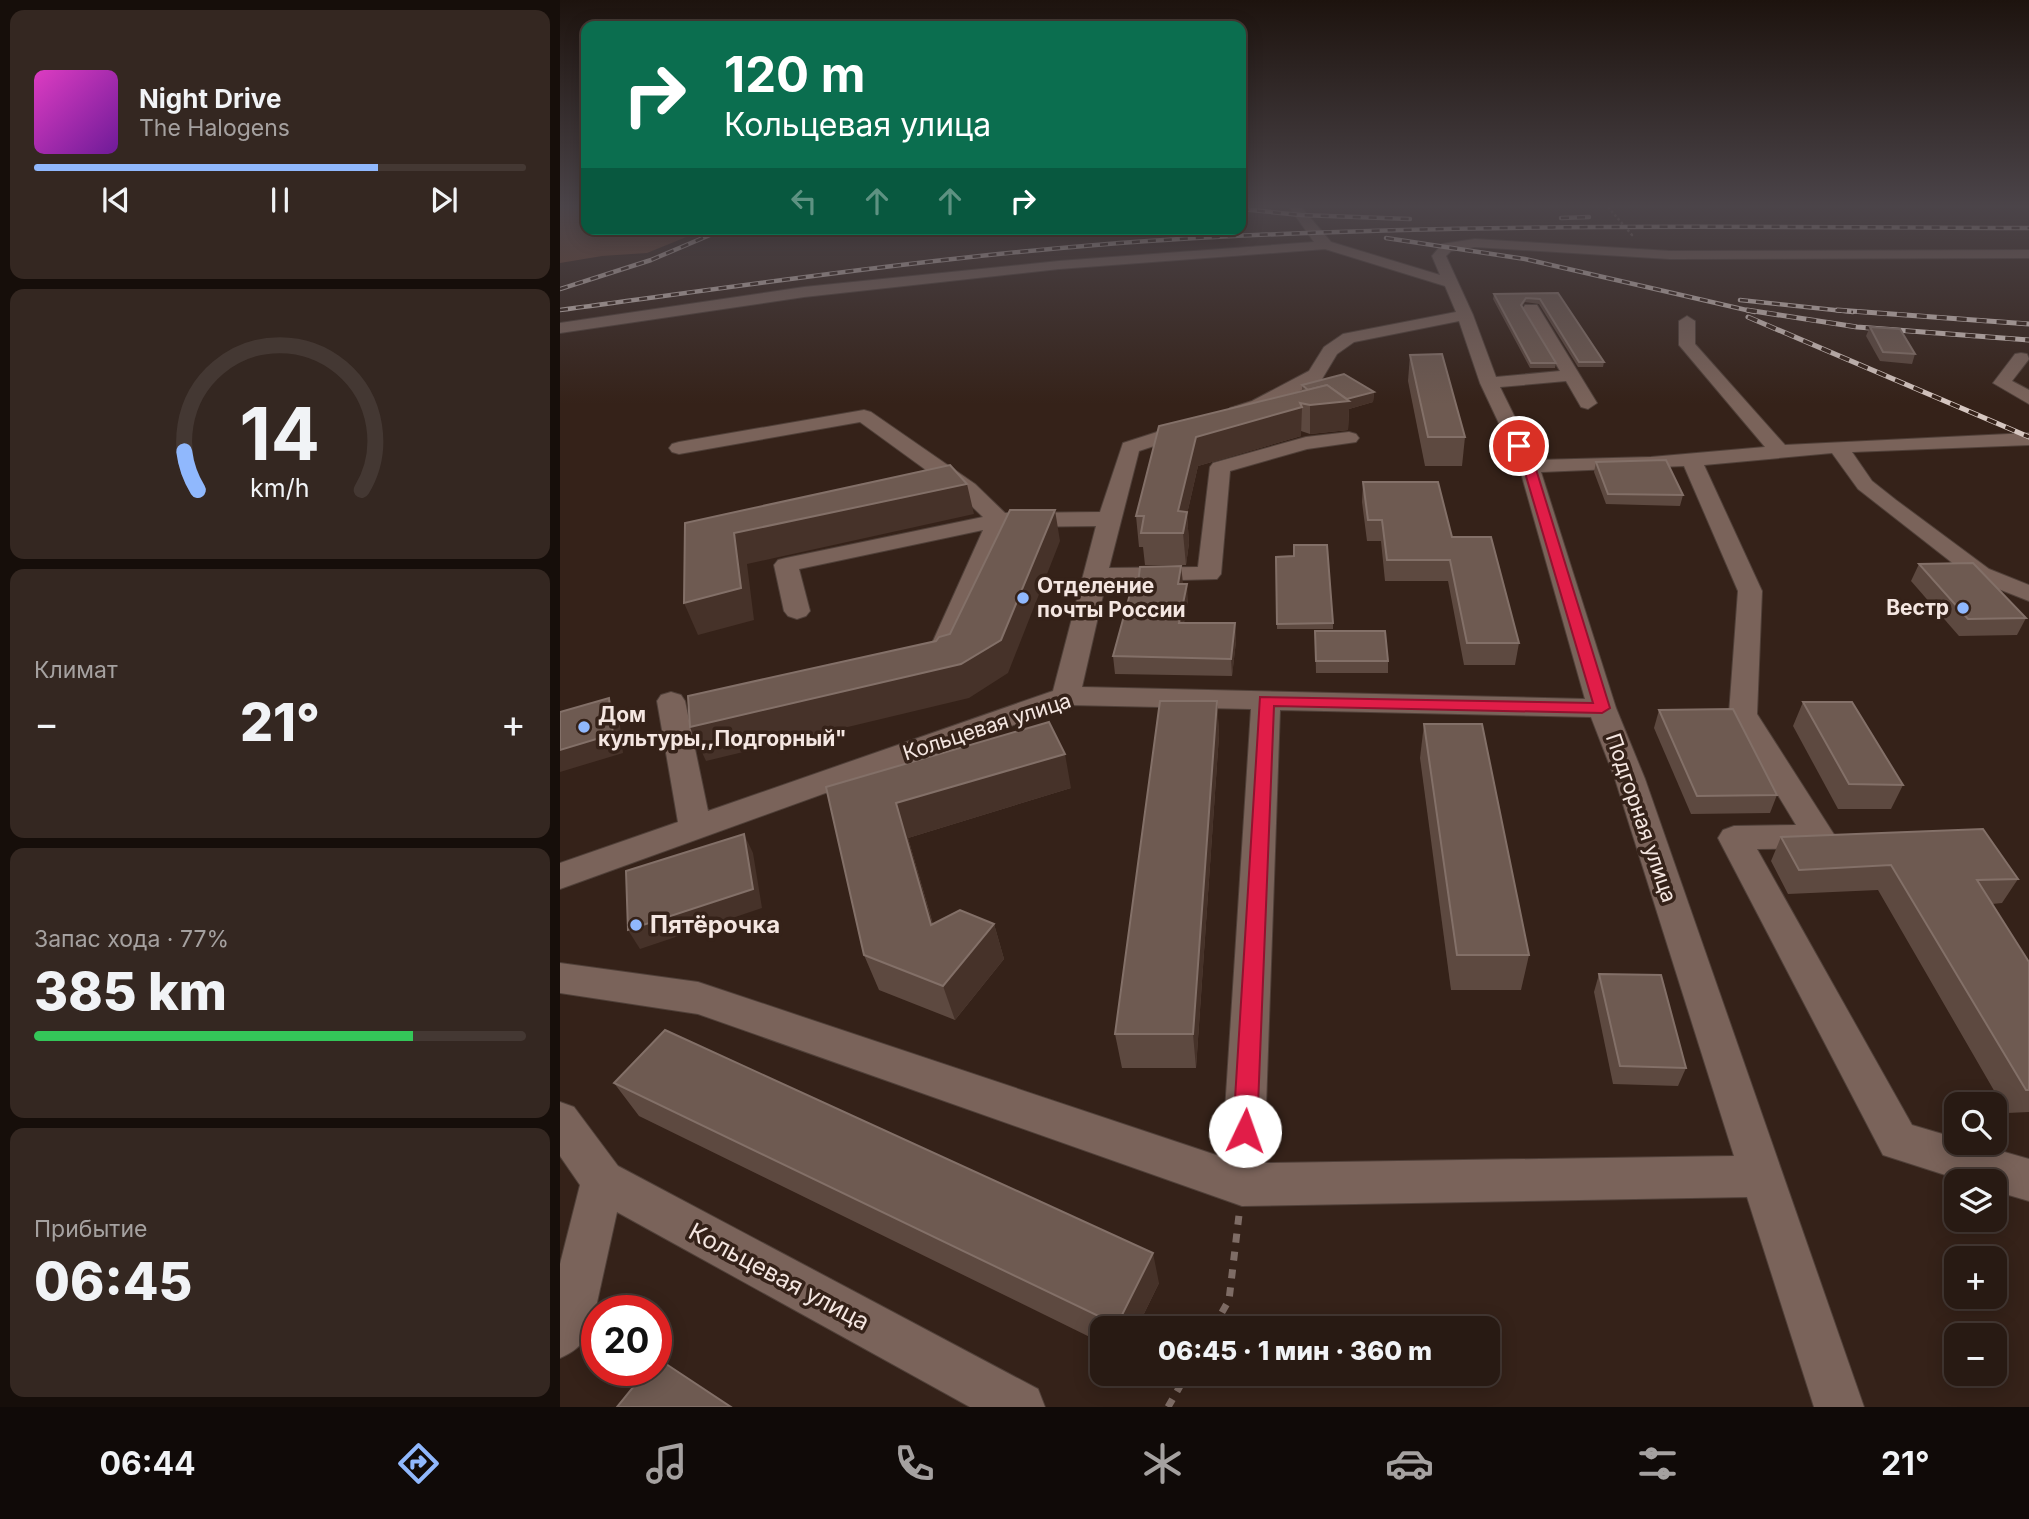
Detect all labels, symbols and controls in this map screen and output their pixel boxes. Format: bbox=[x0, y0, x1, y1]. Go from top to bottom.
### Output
text: 120 m bbox=[724, 45, 865, 104]
icon: right bbox=[609, 49, 700, 140]
text: Night Drive bbox=[139, 83, 281, 114]
text: Кольцевая улица bbox=[724, 105, 991, 144]
text: The Halogens bbox=[139, 114, 290, 142]
icon: previous bbox=[97, 181, 135, 219]
icon: pause bbox=[261, 181, 299, 219]
icon: next bbox=[425, 181, 463, 219]
icon: left bbox=[785, 182, 823, 220]
icon: ahead bbox=[858, 182, 896, 220]
icon: ahead bbox=[931, 182, 969, 220]
icon: right bbox=[1004, 182, 1042, 220]
text: 14 bbox=[240, 390, 320, 479]
pin bbox=[1489, 416, 1549, 476]
icon: arrive bbox=[1500, 427, 1538, 465]
text: km/h bbox=[250, 473, 310, 503]
place label: Отделение почты России bbox=[1037, 573, 1186, 622]
marker: Отделение почты России bbox=[1015, 590, 1031, 606]
place label: Вестр bbox=[1886, 595, 1949, 620]
marker: Вестр bbox=[1955, 600, 1971, 616]
text: Климат bbox=[34, 656, 118, 684]
street label: Кольцевая улица bbox=[900, 688, 1074, 766]
text: 21° bbox=[240, 691, 320, 754]
text: − bbox=[34, 700, 59, 746]
text: + bbox=[501, 700, 526, 746]
place label: Дом культуры,,Подгорный" bbox=[598, 702, 847, 751]
marker: Дом культуры,,Подгорный" bbox=[576, 719, 592, 735]
street label: Подгорная улица bbox=[1601, 730, 1682, 906]
place label: Пятёрочка bbox=[650, 910, 780, 939]
marker: Пятёрочка bbox=[628, 917, 644, 933]
text: Запас хода · 77% bbox=[34, 925, 229, 953]
text: 385 km bbox=[34, 960, 227, 1023]
map controls bbox=[1944, 1092, 2007, 1386]
button: search bbox=[1944, 1092, 2007, 1155]
position arrow bbox=[1208, 1094, 1282, 1168]
button: layers bbox=[1944, 1169, 2007, 1232]
text: Прибытие bbox=[34, 1215, 147, 1243]
street label: Кольцевая улица bbox=[684, 1217, 875, 1336]
button: + bbox=[1944, 1246, 2007, 1309]
text: 06:45 bbox=[34, 1250, 192, 1313]
speed limit sign: 20 bbox=[581, 1295, 672, 1386]
button: − bbox=[1944, 1323, 2007, 1386]
text: 06:45 · 1 мин · 360 m bbox=[1158, 1335, 1432, 1366]
icon: directions bbox=[394, 1439, 443, 1488]
icon: music bbox=[642, 1439, 691, 1488]
icon: phone bbox=[890, 1439, 939, 1488]
icon: climate bbox=[1138, 1439, 1187, 1488]
icon: car bbox=[1385, 1439, 1434, 1488]
icon: filters bbox=[1633, 1439, 1682, 1488]
text: 06:44 bbox=[99, 1444, 196, 1483]
text: 21° bbox=[1881, 1444, 1930, 1483]

